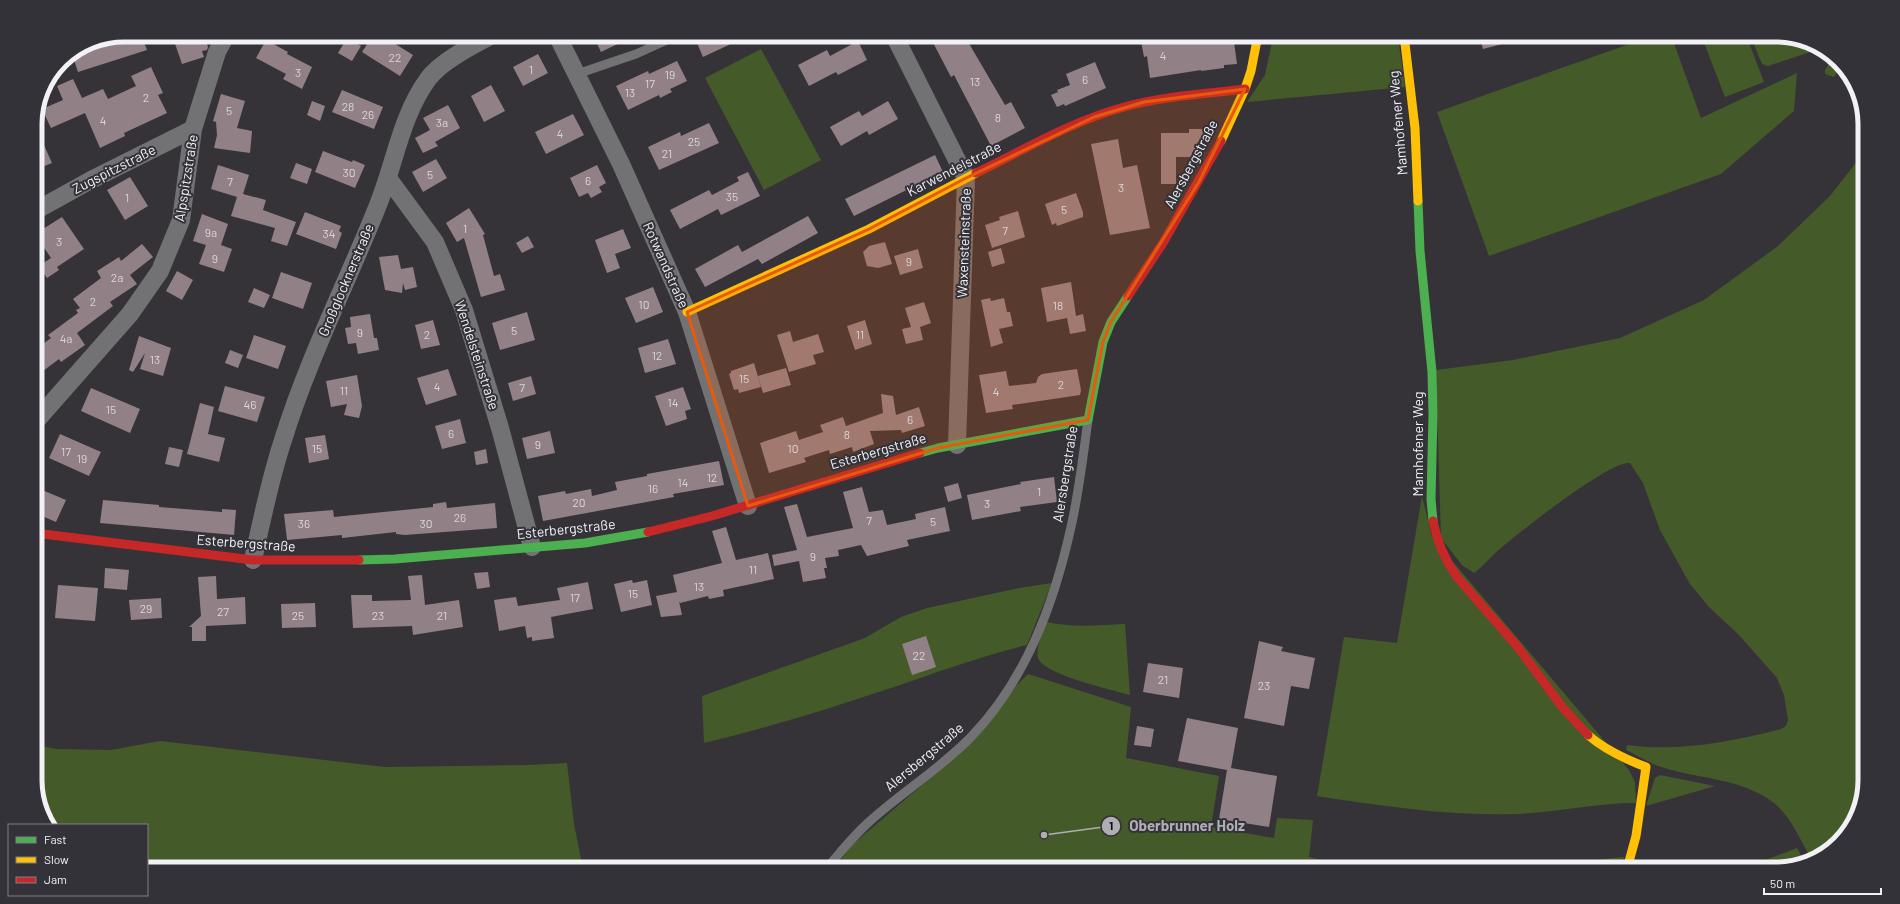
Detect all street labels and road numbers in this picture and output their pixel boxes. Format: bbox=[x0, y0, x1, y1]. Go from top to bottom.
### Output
street label: Mamhofener Weg bbox=[1384, 70, 1411, 176]
street label: Alersbergstraße bbox=[1160, 117, 1221, 211]
street label: Alpspitzstraße bbox=[170, 133, 201, 223]
street label: Karwendelstraße bbox=[904, 137, 1004, 200]
street label: Zugspitzstraße bbox=[69, 140, 158, 197]
street label: Waxensteinstraße bbox=[953, 188, 974, 298]
street label: Rotwandstraße bbox=[640, 219, 693, 311]
street label: Großglocknerstraße bbox=[314, 221, 377, 339]
street label: Wendelsteinstraße bbox=[452, 298, 503, 412]
street label: Mamhofener Weg bbox=[1409, 392, 1426, 496]
street label: Alersbergstraße bbox=[1048, 424, 1081, 523]
street label: Esterbergstraße bbox=[828, 429, 928, 472]
street label: Esterbergstraße bbox=[516, 515, 616, 542]
street label: Esterbergstraße bbox=[196, 531, 296, 554]
street label: Alersbergstraße bbox=[881, 719, 967, 794]

